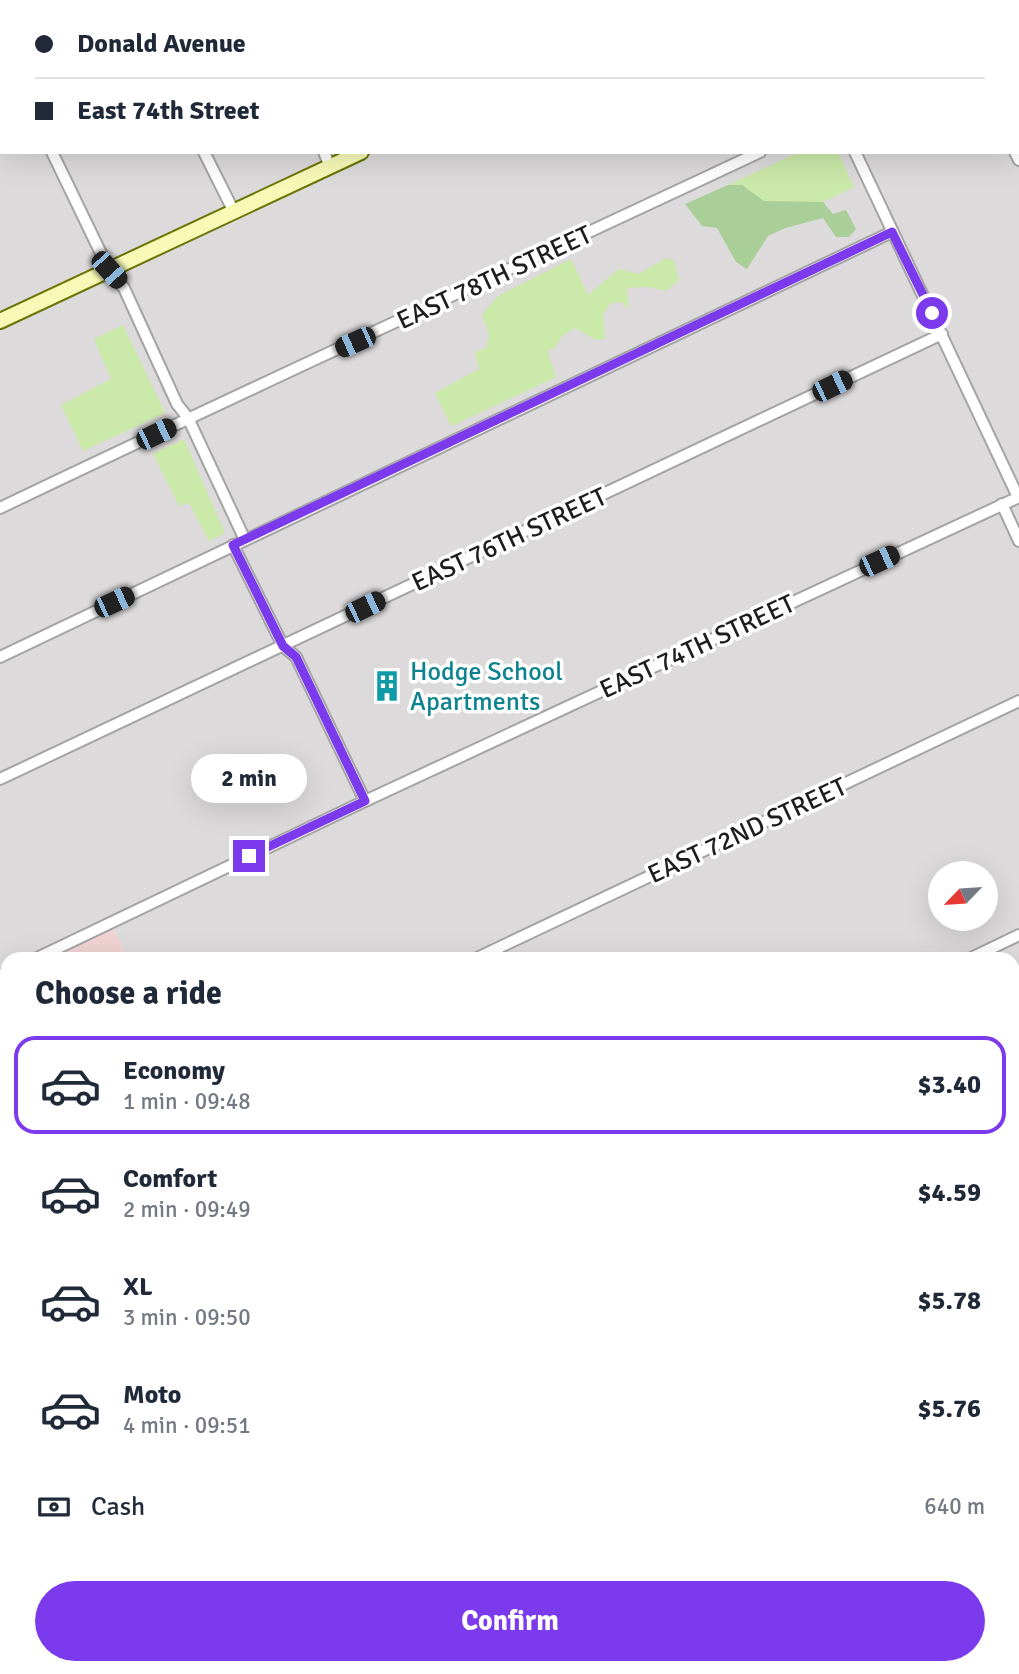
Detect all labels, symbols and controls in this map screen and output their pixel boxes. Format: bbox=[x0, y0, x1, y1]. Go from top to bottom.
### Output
text: Donald Avenue bbox=[77, 28, 246, 60]
text: East 74th Street bbox=[77, 95, 259, 127]
street label: EAST 78TH STREET bbox=[392, 219, 597, 337]
car bbox=[88, 247, 131, 293]
route start bbox=[916, 297, 948, 329]
car bbox=[332, 324, 379, 360]
car bbox=[809, 367, 856, 405]
car bbox=[133, 415, 180, 453]
street label: EAST 76TH STREET bbox=[407, 481, 612, 599]
car bbox=[856, 543, 903, 579]
car bbox=[91, 584, 138, 620]
car bbox=[342, 588, 389, 626]
street label: EAST 74TH STREET bbox=[595, 588, 800, 706]
place label: Hodge School Apartments bbox=[410, 656, 563, 718]
building icon: Hodge School Apartments bbox=[370, 669, 404, 703]
callout: 2 min bbox=[191, 754, 307, 804]
text: 2 min bbox=[221, 764, 277, 793]
street label: EAST 72ND STREET bbox=[643, 771, 852, 891]
route end bbox=[233, 840, 265, 872]
north arrow bbox=[928, 861, 998, 931]
map controls bbox=[928, 861, 998, 931]
text: Choose a ride bbox=[35, 974, 222, 1013]
icon: car bbox=[39, 1054, 102, 1117]
text: Economy bbox=[123, 1055, 225, 1087]
text: $3.40 bbox=[917, 1069, 981, 1101]
text: 1 min · 09:48 bbox=[123, 1087, 251, 1116]
icon: car bbox=[39, 1162, 102, 1225]
text: Comfort bbox=[123, 1163, 217, 1195]
text: $4.59 bbox=[917, 1177, 981, 1209]
text: 2 min · 09:49 bbox=[123, 1195, 251, 1224]
icon: car bbox=[39, 1270, 102, 1333]
text: XL bbox=[123, 1271, 153, 1303]
text: $5.78 bbox=[917, 1285, 981, 1317]
text: 3 min · 09:50 bbox=[123, 1303, 251, 1332]
icon: car bbox=[39, 1378, 102, 1441]
text: Moto bbox=[123, 1379, 181, 1411]
text: $5.76 bbox=[917, 1393, 981, 1425]
text: 4 min · 09:51 bbox=[123, 1411, 251, 1440]
icon: cash bbox=[35, 1488, 73, 1526]
text: Cash bbox=[91, 1491, 145, 1523]
text: 640 m bbox=[924, 1492, 985, 1521]
button: Confirm bbox=[35, 1581, 985, 1661]

